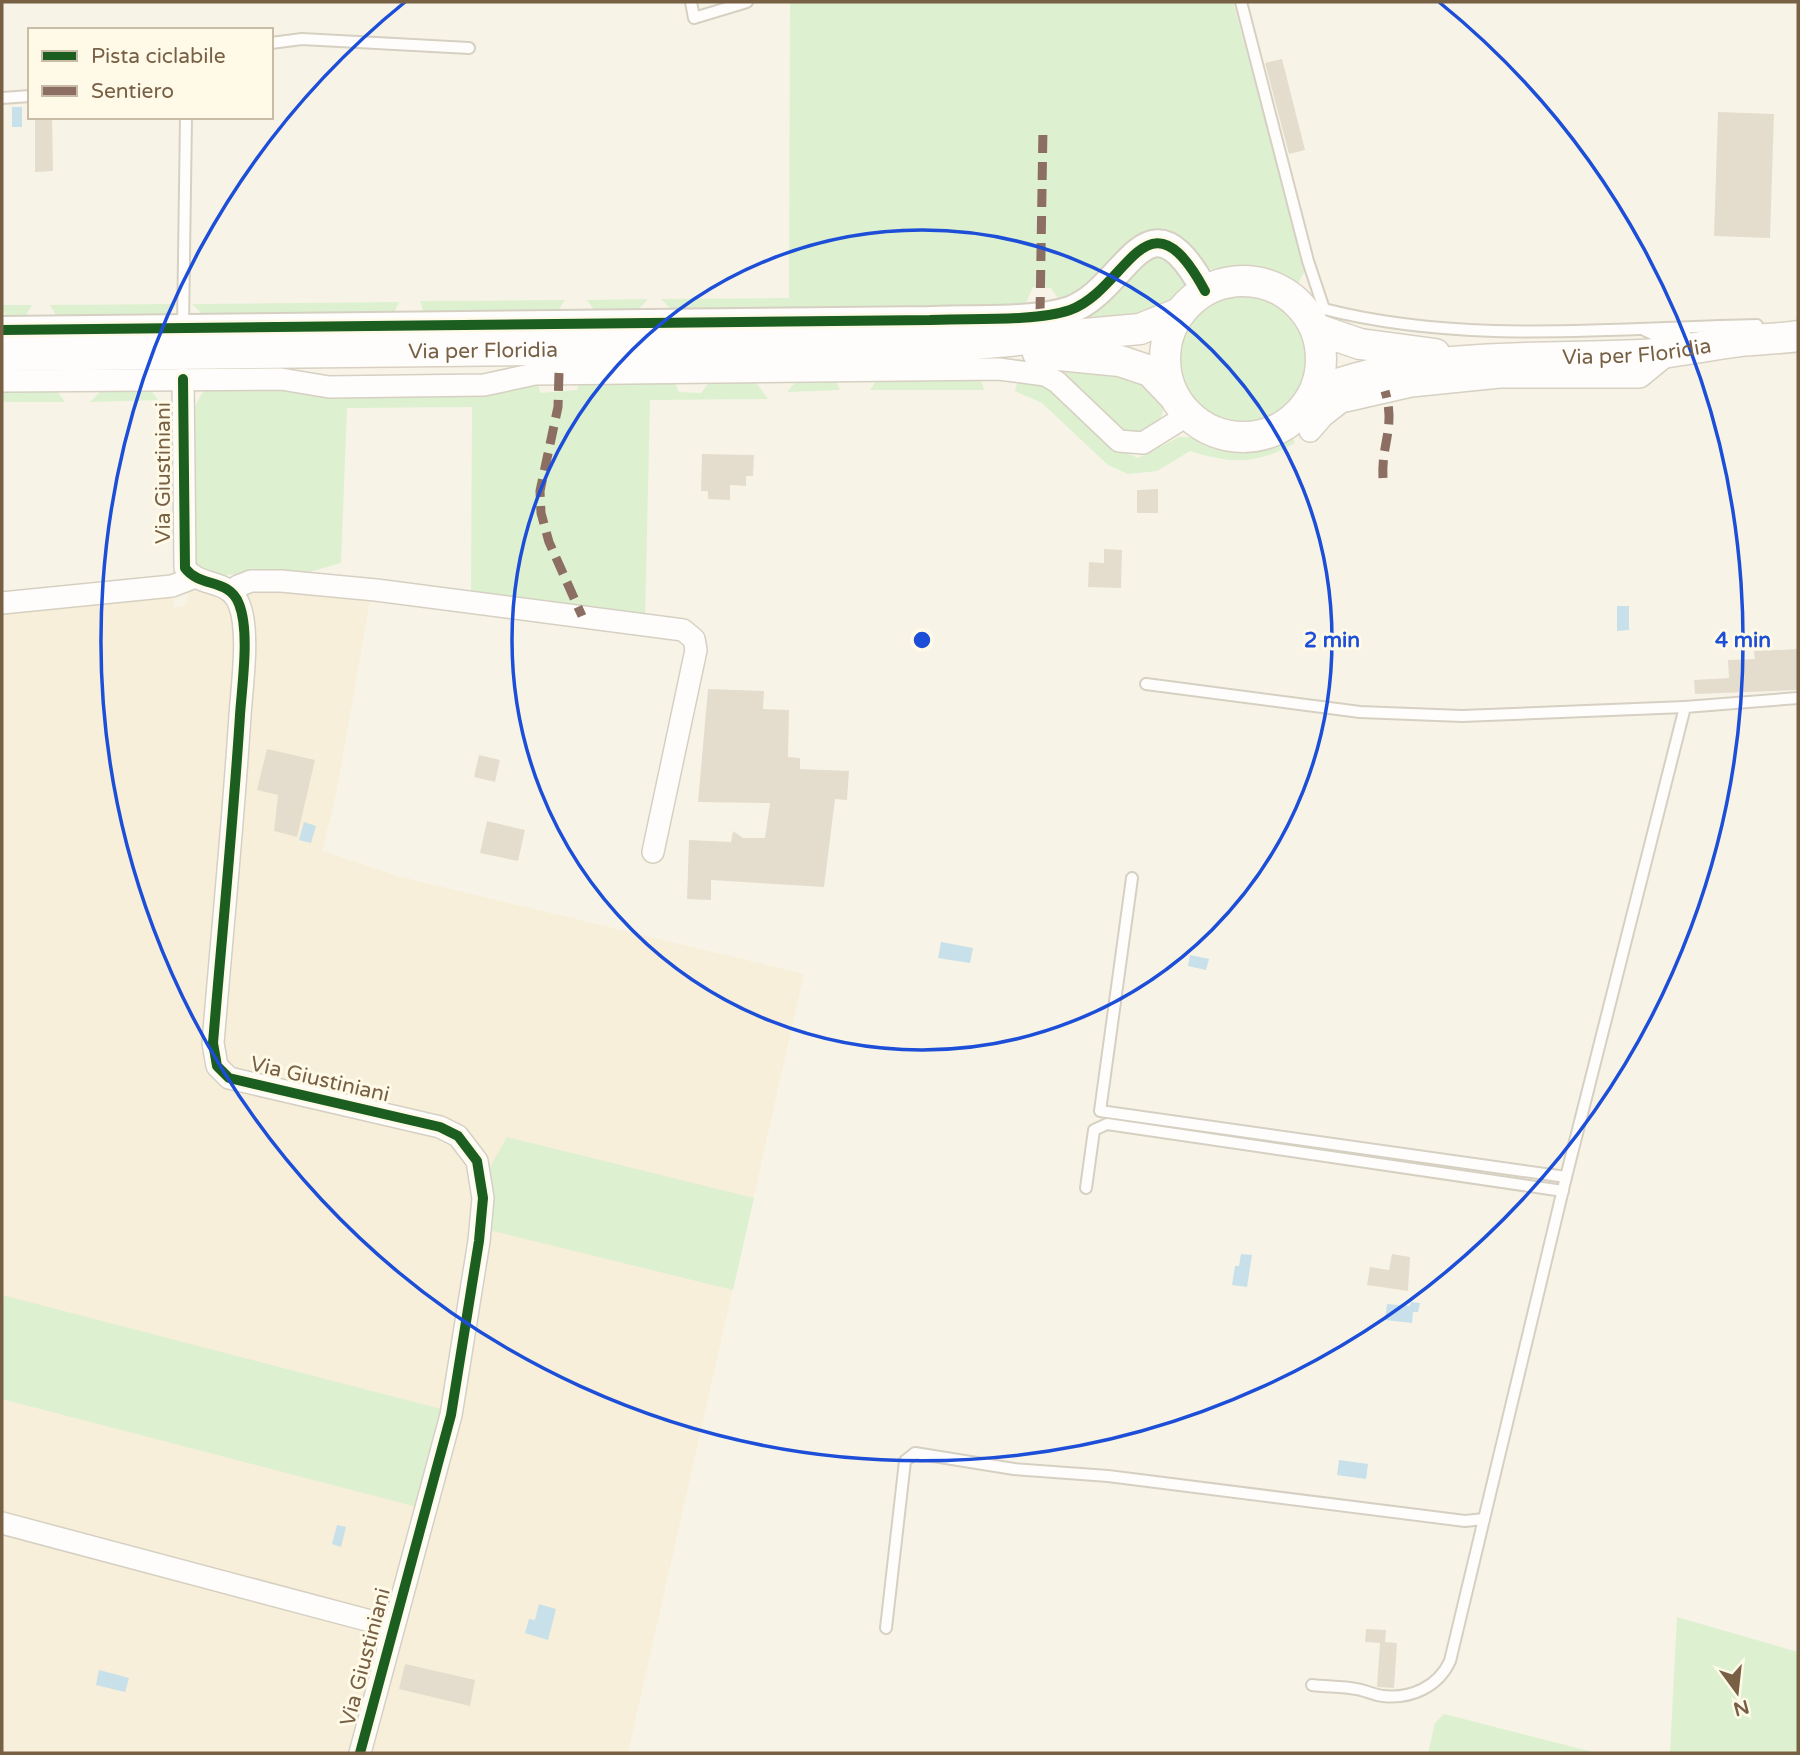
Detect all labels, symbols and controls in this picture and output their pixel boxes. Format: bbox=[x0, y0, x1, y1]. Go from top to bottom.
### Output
legend bbox=[28, 28, 273, 119]
text: Pista ciclabile bbox=[91, 44, 226, 69]
text: Sentiero bbox=[91, 79, 174, 104]
street label: Via per Floridia bbox=[1562, 333, 1713, 370]
street label: Via per Floridia bbox=[408, 338, 558, 364]
street label: Via Giustiniani bbox=[151, 402, 176, 544]
centre of rings bbox=[910, 628, 934, 652]
text: 2 min bbox=[1304, 628, 1360, 653]
text: 4 min bbox=[1715, 628, 1771, 653]
street label: Via Giustiniani bbox=[248, 1051, 392, 1108]
street label: Via Giustiniani bbox=[335, 1585, 396, 1729]
north arrow bbox=[1702, 1657, 1772, 1727]
text: N bbox=[1731, 1695, 1751, 1720]

